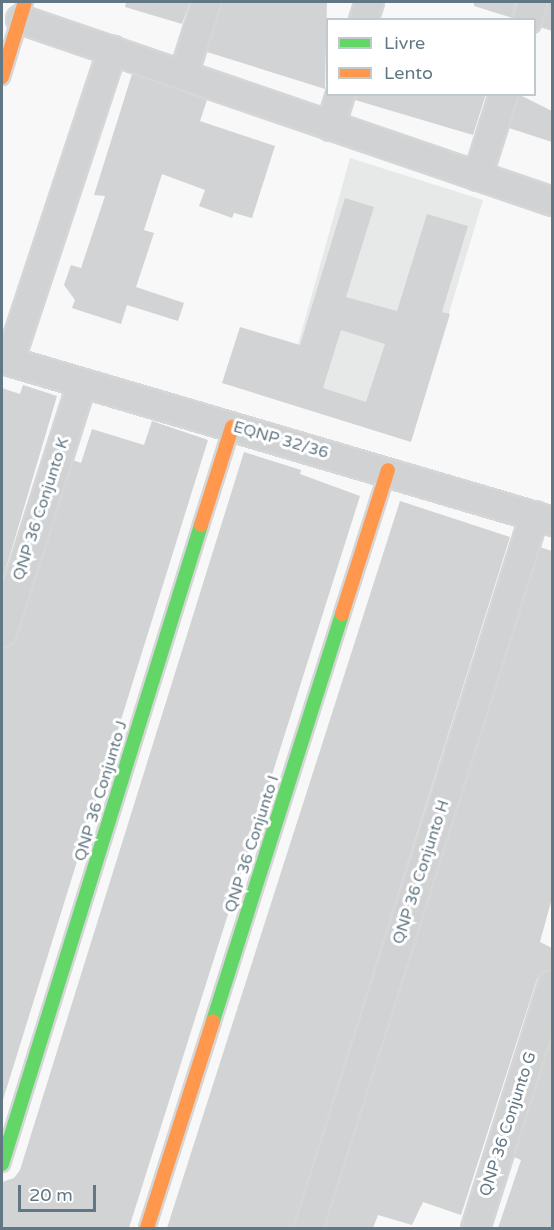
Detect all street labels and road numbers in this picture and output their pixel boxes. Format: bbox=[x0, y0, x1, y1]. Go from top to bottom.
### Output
street label: EQNP 32/36 bbox=[231, 417, 331, 463]
street label: QNP 36 Conjunto K bbox=[9, 435, 73, 583]
street label: QNP 36 Conjunto J bbox=[70, 718, 132, 864]
street label: QNP 36 Conjunto I bbox=[221, 773, 283, 915]
street label: QNP 36 Conjunto H bbox=[389, 797, 453, 947]
street label: QNP 36 Conjunto G bbox=[476, 1049, 540, 1199]

